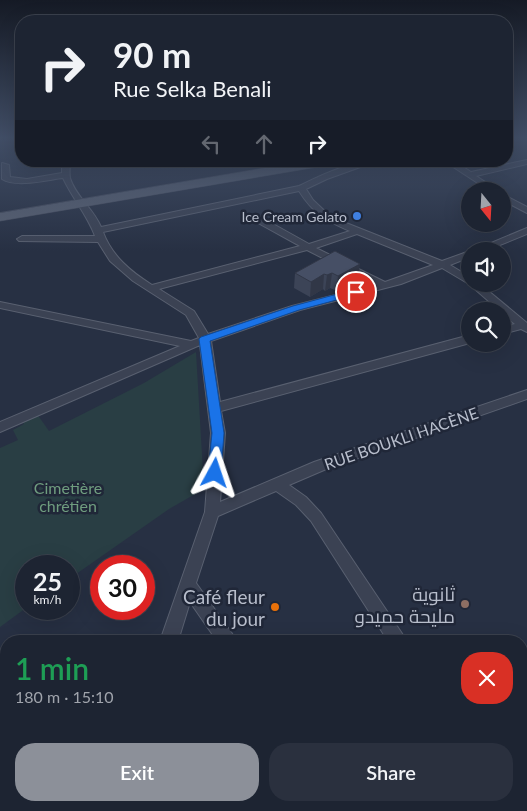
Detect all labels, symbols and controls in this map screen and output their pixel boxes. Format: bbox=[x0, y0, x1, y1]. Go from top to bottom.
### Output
text: 90 m bbox=[113, 33, 191, 75]
icon: right bbox=[30, 35, 95, 100]
text: Rue Selka Benali bbox=[113, 75, 272, 102]
icon: left bbox=[197, 130, 225, 158]
icon: ahead bbox=[250, 130, 278, 158]
icon: right bbox=[303, 130, 331, 158]
north arrow bbox=[461, 182, 511, 232]
map controls bbox=[461, 182, 511, 352]
place label: Ice Cream Gelato bbox=[242, 208, 347, 225]
marker: Ice Cream Gelato bbox=[351, 210, 363, 222]
button: sound bbox=[461, 242, 511, 292]
pin bbox=[335, 271, 377, 313]
icon: arrive bbox=[342, 278, 370, 306]
button: search bbox=[461, 302, 511, 352]
street label: RUE BOUKLI HACÈNE bbox=[322, 403, 480, 473]
position arrow bbox=[188, 446, 240, 498]
park label: Cimetière chrétien bbox=[34, 478, 102, 515]
speed limit sign: 30 bbox=[90, 555, 155, 620]
text: 25 bbox=[33, 566, 62, 596]
place label: ثانوية مليحة حميدو bbox=[355, 582, 455, 628]
place label: Café fleur du jour bbox=[183, 585, 265, 630]
text: km/h bbox=[33, 592, 62, 607]
marker: ثانوية مليحة حميدو bbox=[459, 598, 471, 610]
marker: Café fleur du jour bbox=[269, 601, 281, 613]
text: 1 min bbox=[15, 650, 89, 686]
button: close bbox=[461, 652, 513, 704]
text: 180 m · 15:10 bbox=[15, 687, 114, 706]
button: Exit bbox=[15, 743, 259, 801]
button: Share bbox=[269, 743, 513, 801]

